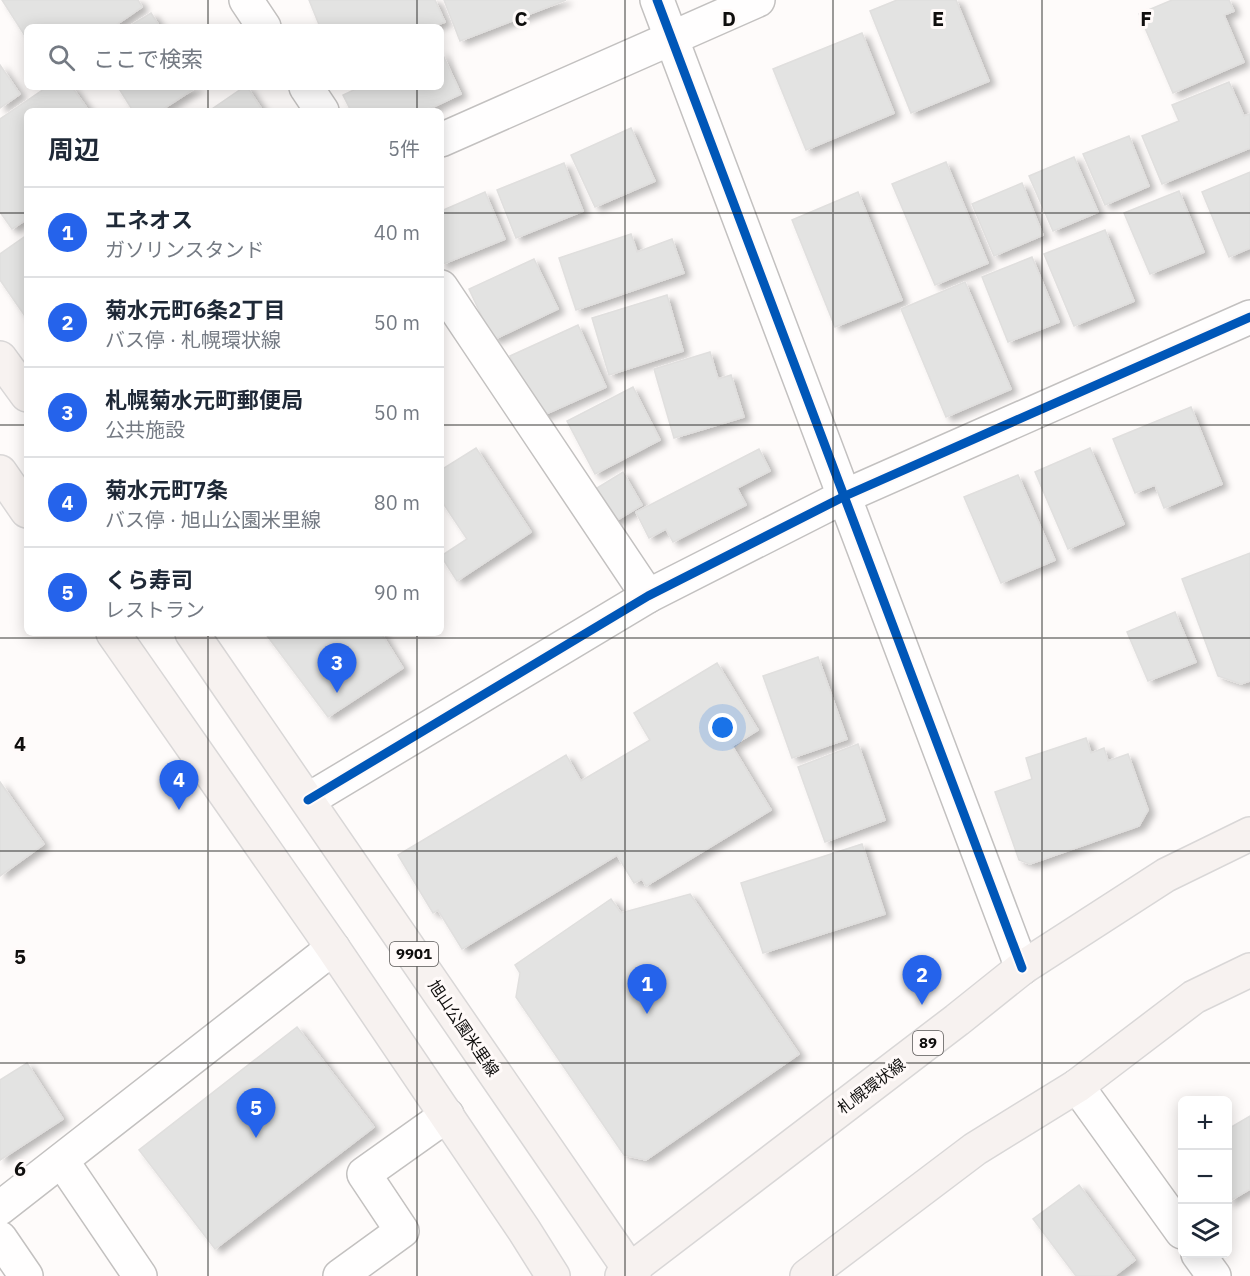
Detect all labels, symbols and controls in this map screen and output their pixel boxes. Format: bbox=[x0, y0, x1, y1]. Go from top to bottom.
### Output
text: C bbox=[514, 5, 528, 32]
text: D bbox=[722, 5, 736, 32]
text: E bbox=[932, 5, 944, 32]
text: F bbox=[1140, 5, 1152, 32]
search box bbox=[24, 24, 444, 90]
icon: search bbox=[45, 41, 78, 74]
text: ここで検索 bbox=[93, 44, 203, 73]
text: 周辺 bbox=[48, 132, 100, 166]
text: 5件 bbox=[388, 135, 420, 162]
text: エネオス bbox=[105, 205, 193, 234]
text: 1 bbox=[62, 219, 74, 246]
text: 40 m bbox=[374, 219, 420, 246]
text: ガソリンスタンド bbox=[105, 236, 265, 263]
text: 菊水元町6条2丁目 bbox=[105, 295, 285, 324]
text: 2 bbox=[62, 309, 74, 336]
text: 50 m bbox=[374, 309, 420, 336]
text: バス停 · 札幌環状線 bbox=[105, 326, 281, 353]
text: 札幌菊水元町郵便局 bbox=[105, 385, 303, 414]
text: 3 bbox=[62, 399, 74, 426]
text: 50 m bbox=[374, 399, 420, 426]
text: 公共施設 bbox=[105, 416, 185, 443]
text: 菊水元町7条 bbox=[105, 475, 228, 504]
text: 4 bbox=[62, 489, 74, 516]
text: 80 m bbox=[374, 489, 420, 516]
text: バス停 · 旭山公園米里線 bbox=[105, 506, 321, 533]
text: くら寿司 bbox=[105, 565, 193, 594]
text: 5 bbox=[62, 579, 74, 606]
text: 90 m bbox=[374, 579, 420, 606]
text: レストラン bbox=[105, 596, 205, 623]
pin: 3 bbox=[318, 644, 356, 693]
your location bbox=[708, 713, 737, 742]
text: 4 bbox=[14, 730, 26, 757]
pin: 4 bbox=[160, 760, 198, 810]
road number: 9901 bbox=[390, 942, 438, 966]
text: 5 bbox=[14, 943, 26, 970]
pin: 2 bbox=[902, 956, 942, 1005]
pin: 1 bbox=[628, 964, 666, 1014]
street label: 旭山公園米里線 bbox=[424, 976, 504, 1080]
road number: 89 bbox=[913, 1031, 943, 1055]
street label: 札幌環状線 bbox=[833, 1054, 909, 1118]
pin: 5 bbox=[236, 1088, 276, 1138]
map controls bbox=[1178, 1096, 1232, 1258]
button: + bbox=[1178, 1096, 1232, 1150]
button: − bbox=[1178, 1150, 1232, 1204]
text: 6 bbox=[14, 1155, 26, 1182]
button: layers bbox=[1178, 1204, 1232, 1258]

